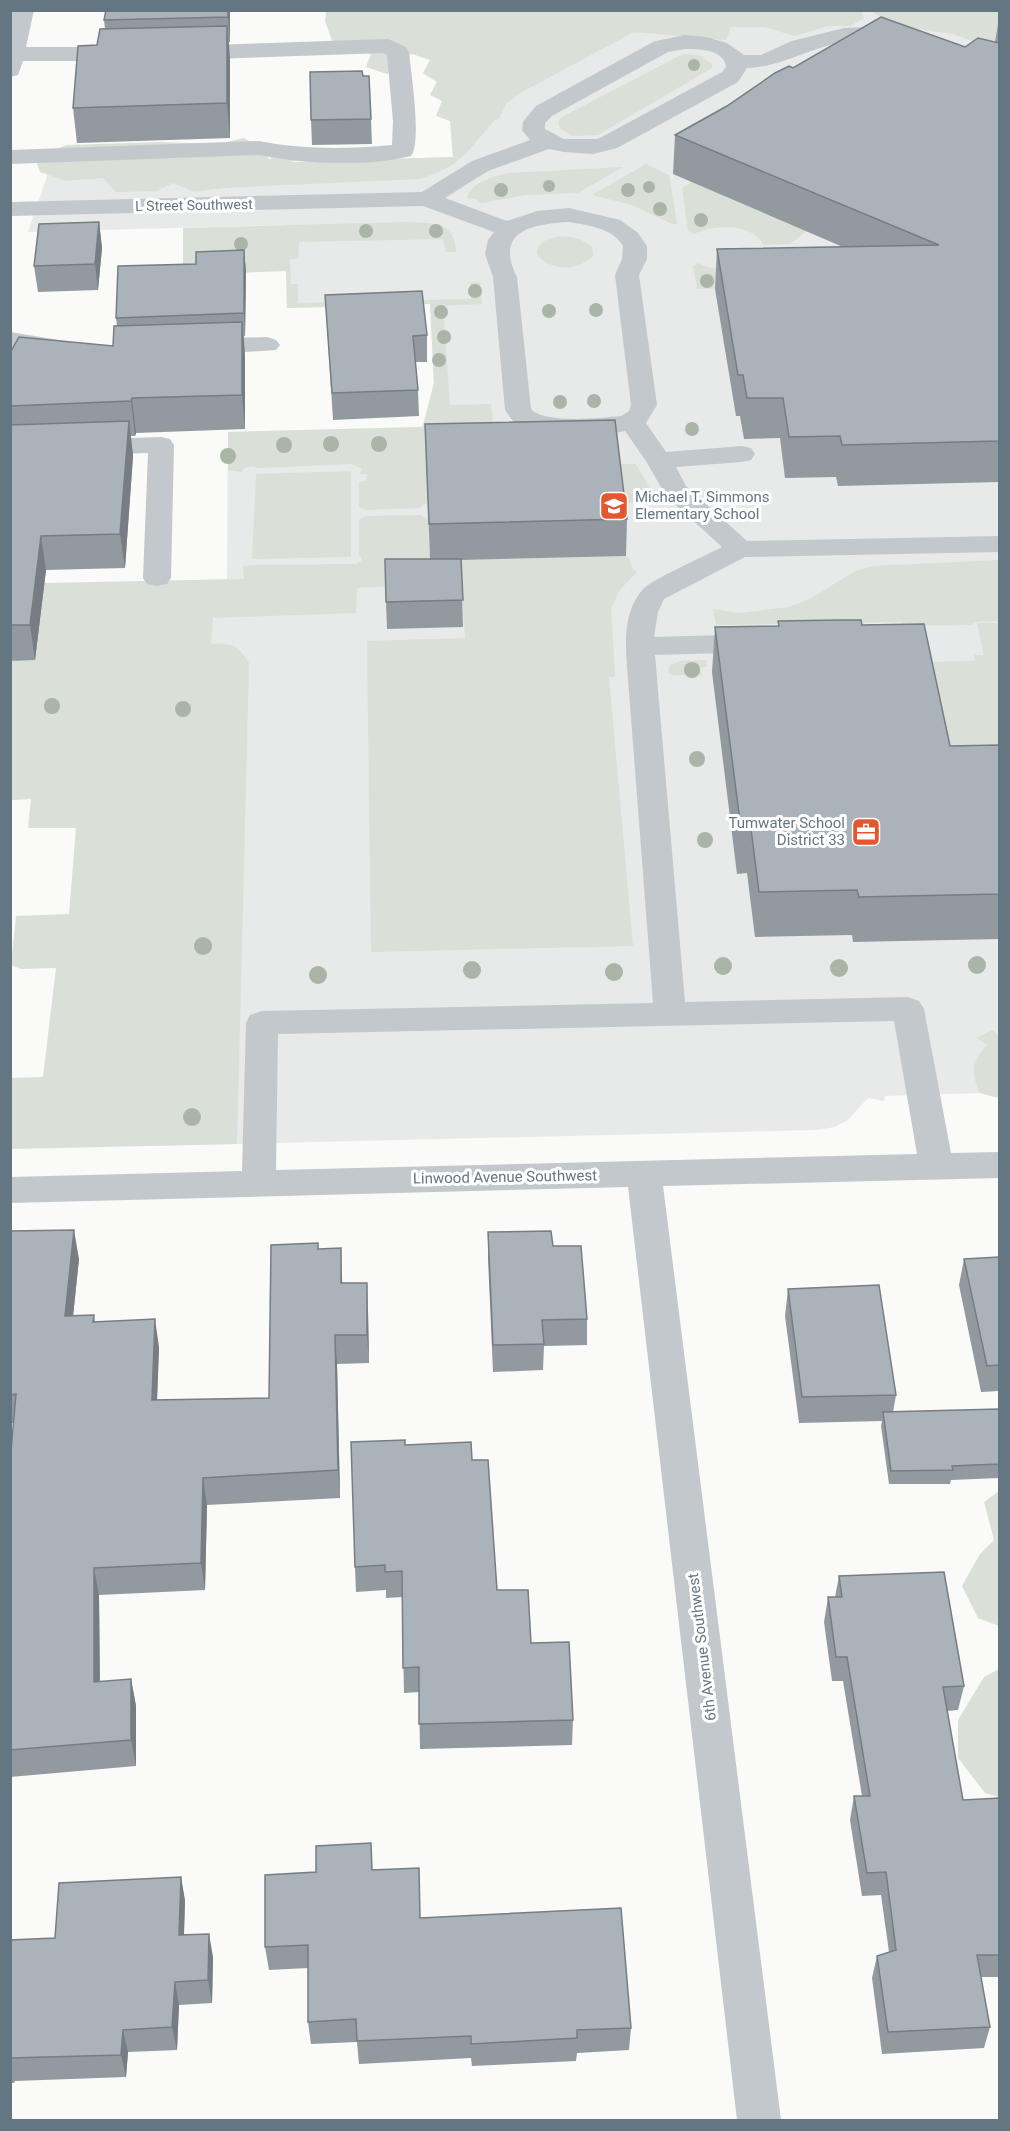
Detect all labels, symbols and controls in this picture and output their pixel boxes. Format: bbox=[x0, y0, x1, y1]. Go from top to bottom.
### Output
street label: L Street Southwest bbox=[135, 196, 253, 214]
place label: Michael T. Simmons Elementary School bbox=[635, 488, 770, 523]
school or university icon: Michael T. Simmons Elementary School bbox=[598, 490, 630, 522]
place label: Tumwater School District 33 bbox=[728, 814, 845, 849]
office icon: Tumwater School District 33 bbox=[850, 816, 882, 848]
street label: Linwood Avenue Southwest bbox=[413, 1166, 597, 1188]
street label: 6th Avenue Southwest bbox=[684, 1572, 720, 1722]

